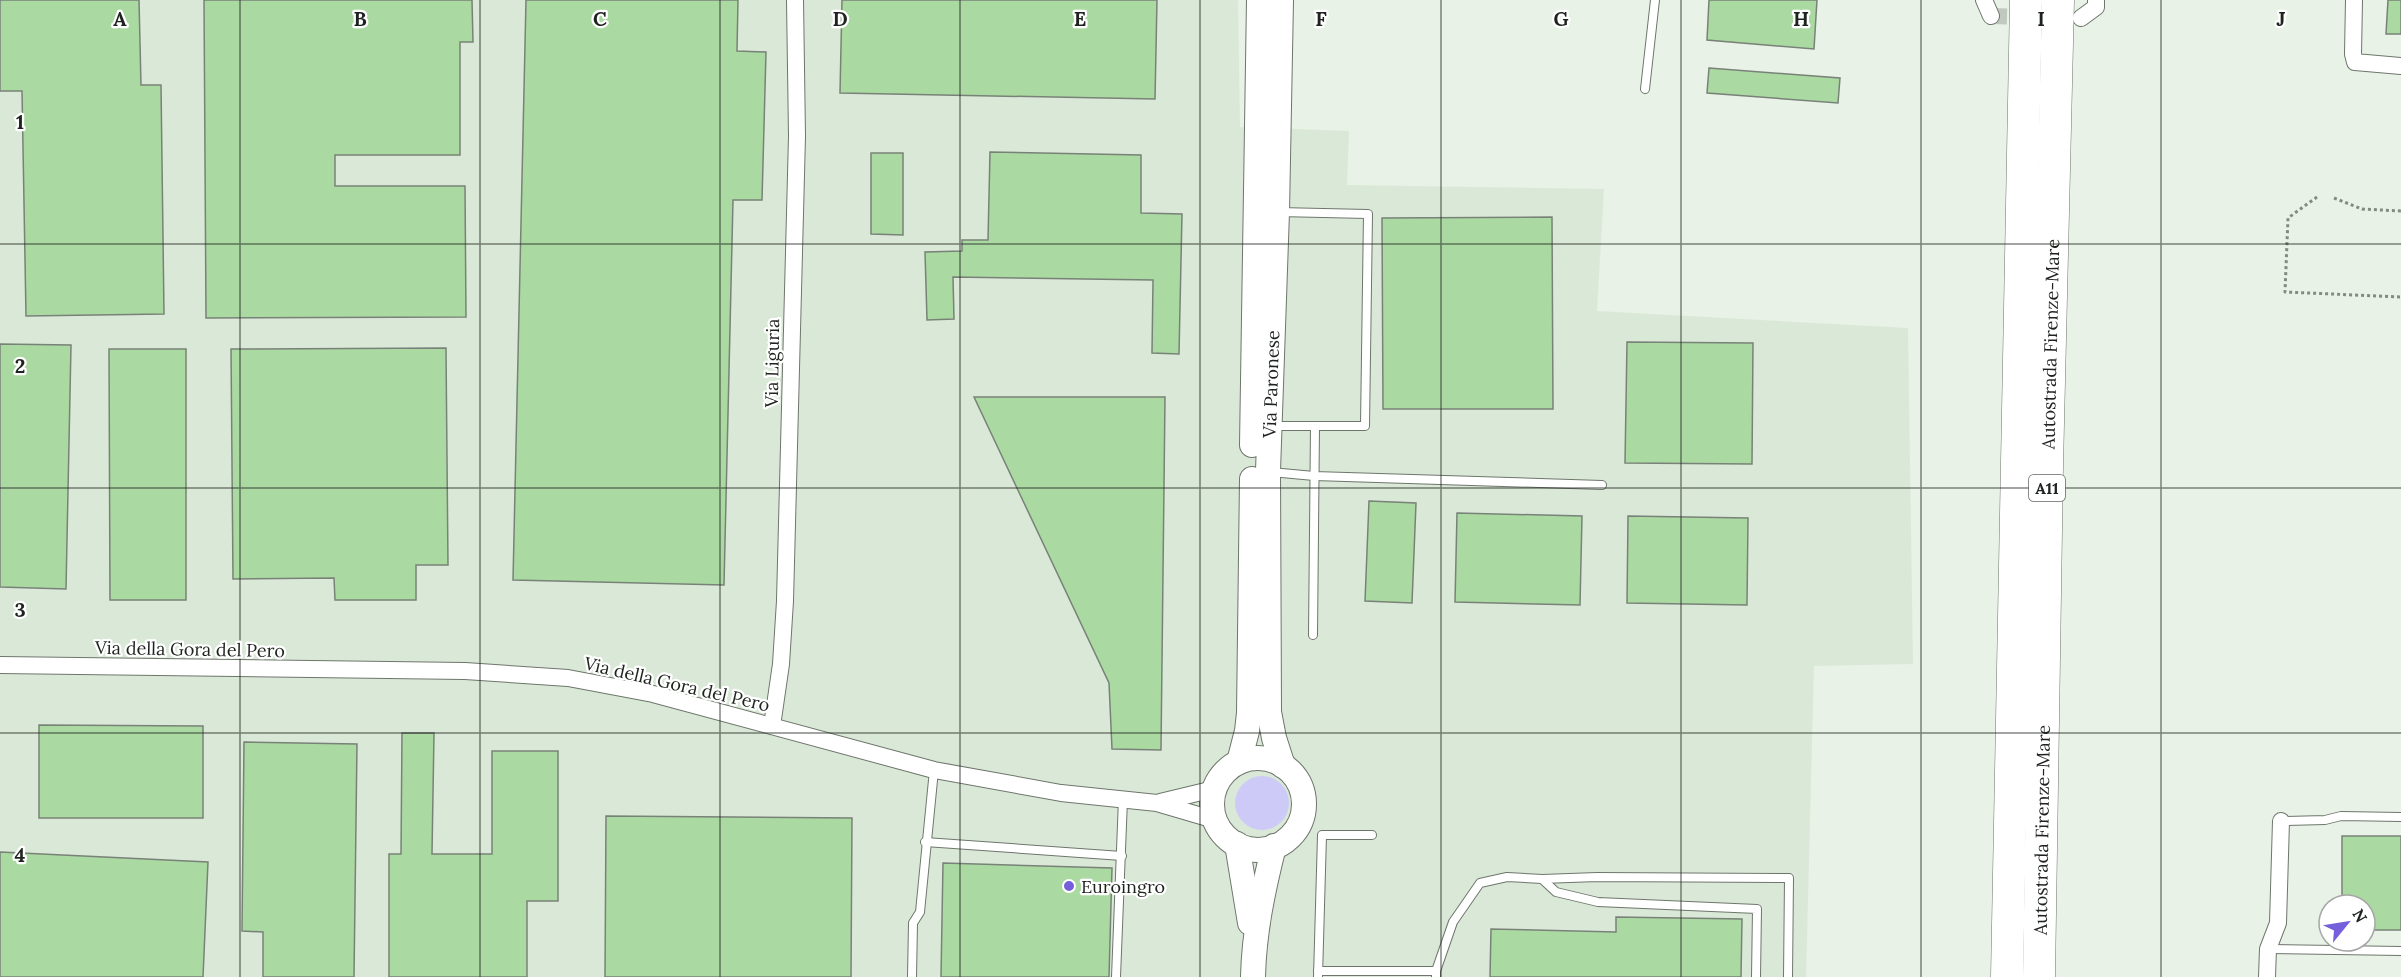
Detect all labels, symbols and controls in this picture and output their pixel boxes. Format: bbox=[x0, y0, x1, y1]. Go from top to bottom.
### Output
text: A bbox=[113, 6, 127, 31]
text: B bbox=[353, 6, 367, 31]
text: C bbox=[593, 6, 607, 31]
text: D bbox=[832, 6, 848, 31]
text: E bbox=[1074, 6, 1086, 31]
text: F bbox=[1315, 6, 1327, 31]
text: G bbox=[1553, 6, 1569, 31]
text: H bbox=[1793, 6, 1809, 31]
text: I bbox=[2037, 6, 2045, 31]
text: J bbox=[2276, 6, 2286, 31]
text: 1 bbox=[16, 109, 24, 134]
street label: Autostrada Firenze-Mare bbox=[2036, 238, 2064, 451]
street label: Via Liguria bbox=[760, 318, 784, 409]
street label: Via Paronese bbox=[1258, 330, 1284, 439]
text: 2 bbox=[15, 353, 25, 378]
road number: A11 bbox=[2029, 475, 2065, 501]
text: 3 bbox=[14, 597, 26, 622]
street label: Via della Gora del Pero bbox=[94, 636, 285, 662]
street label: Via della Gora del Pero bbox=[581, 651, 772, 717]
street label: Autostrada Firenze-Mare bbox=[2028, 724, 2054, 936]
text: 4 bbox=[15, 842, 26, 867]
place label: Euroingro bbox=[1081, 875, 1165, 898]
marker: Euroingro bbox=[1062, 879, 1076, 893]
north arrow bbox=[2317, 893, 2377, 953]
text: N bbox=[2348, 905, 2372, 926]

